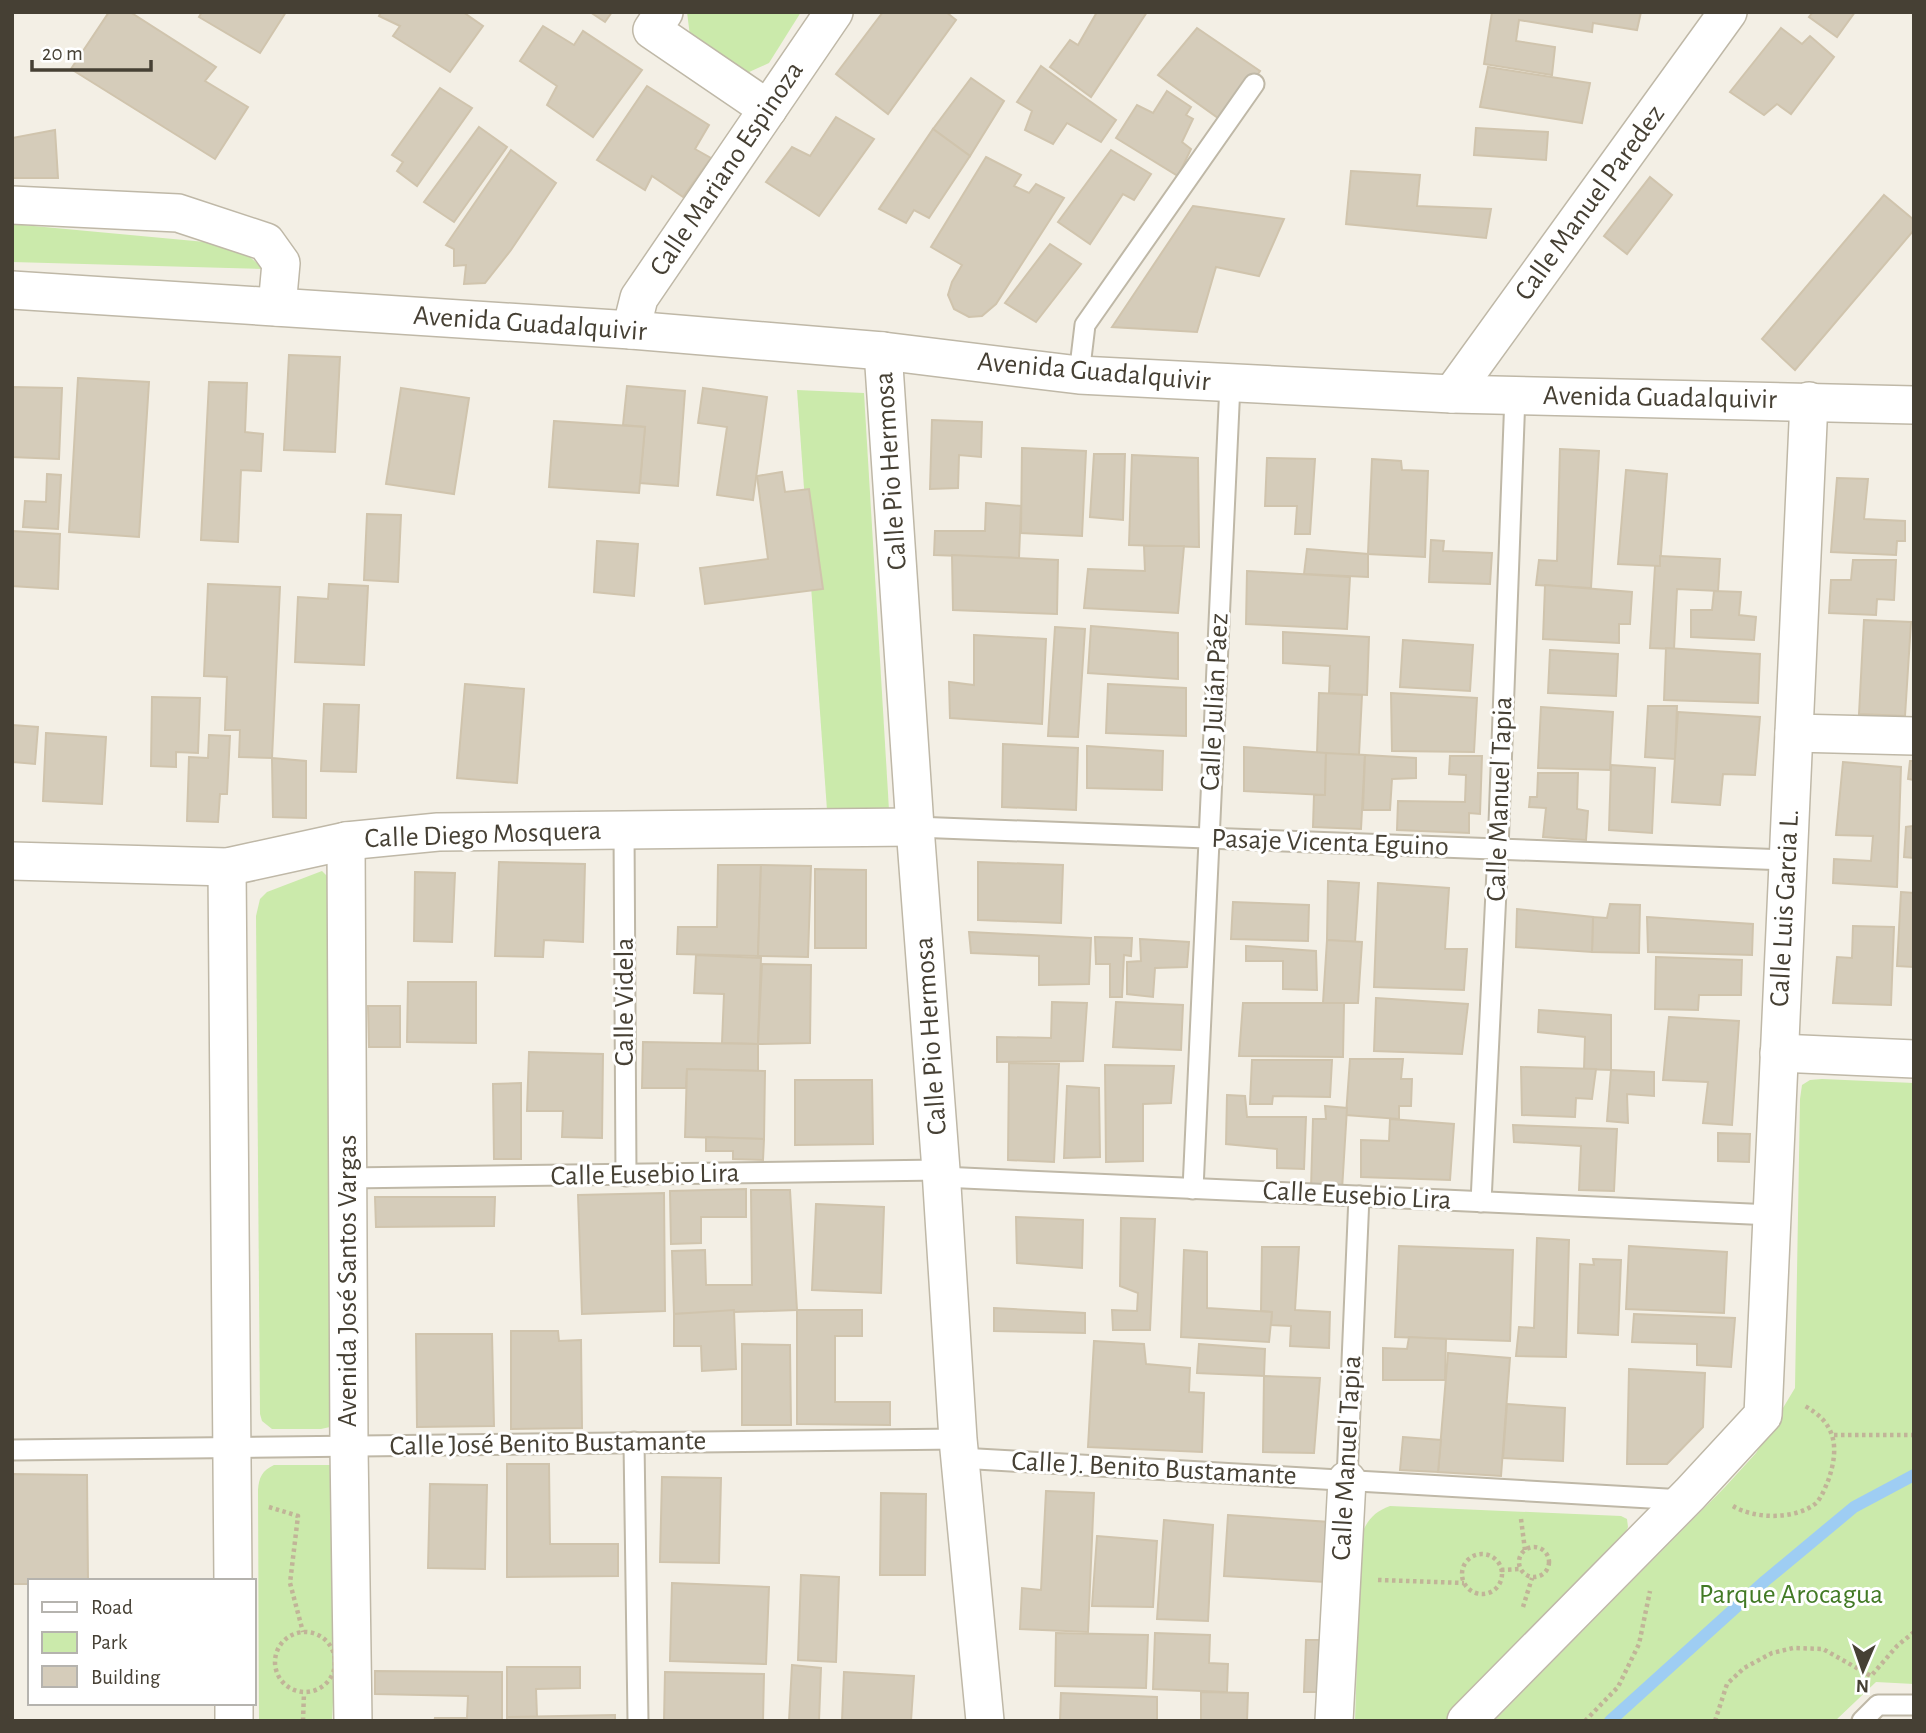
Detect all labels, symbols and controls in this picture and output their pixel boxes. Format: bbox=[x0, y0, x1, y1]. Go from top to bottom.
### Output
scale bar bbox=[32, 28, 150, 72]
text: 20 m bbox=[42, 43, 83, 64]
street label: Calle Mariano Espinoza bbox=[645, 57, 809, 281]
street label: Calle Manuel Paredez bbox=[1510, 100, 1670, 306]
street label: Avenida Guadalquivir bbox=[412, 302, 648, 346]
street label: Avenida Guadalquivir bbox=[976, 348, 1212, 396]
street label: Calle Pio Hermosa bbox=[870, 371, 912, 571]
street label: Avenida Guadalquivir bbox=[1543, 382, 1777, 414]
street label: Calle Julián Páez bbox=[1196, 612, 1234, 792]
street label: Calle Manuel Tapia bbox=[1482, 696, 1518, 902]
street label: Calle Luis Garcia L. bbox=[1766, 808, 1804, 1008]
street label: Calle Diego Mosquera bbox=[364, 817, 602, 853]
street label: Pasaje Vicenta Eguino bbox=[1211, 825, 1449, 861]
street label: Calle Pio Hermosa bbox=[910, 936, 952, 1136]
street label: Calle Videla bbox=[611, 938, 639, 1066]
street label: Avenida José Santos Vargas bbox=[334, 1135, 362, 1427]
street label: Calle Eusebio Lira bbox=[550, 1159, 740, 1191]
street label: Calle Eusebio Lira bbox=[1262, 1177, 1452, 1215]
street label: Calle Manuel Tapia bbox=[1328, 1355, 1366, 1561]
street label: Calle José Benito Bustamante bbox=[389, 1427, 707, 1461]
street label: Calle J. Benito Bustamante bbox=[1011, 1448, 1297, 1490]
legend bbox=[28, 1579, 256, 1705]
park label: Parque Arocagua bbox=[1699, 1581, 1883, 1609]
text: Road bbox=[91, 1597, 133, 1618]
text: Park bbox=[91, 1632, 128, 1653]
north arrow bbox=[1828, 1635, 1898, 1705]
text: Building bbox=[91, 1667, 161, 1688]
text: N bbox=[1856, 1676, 1869, 1695]

